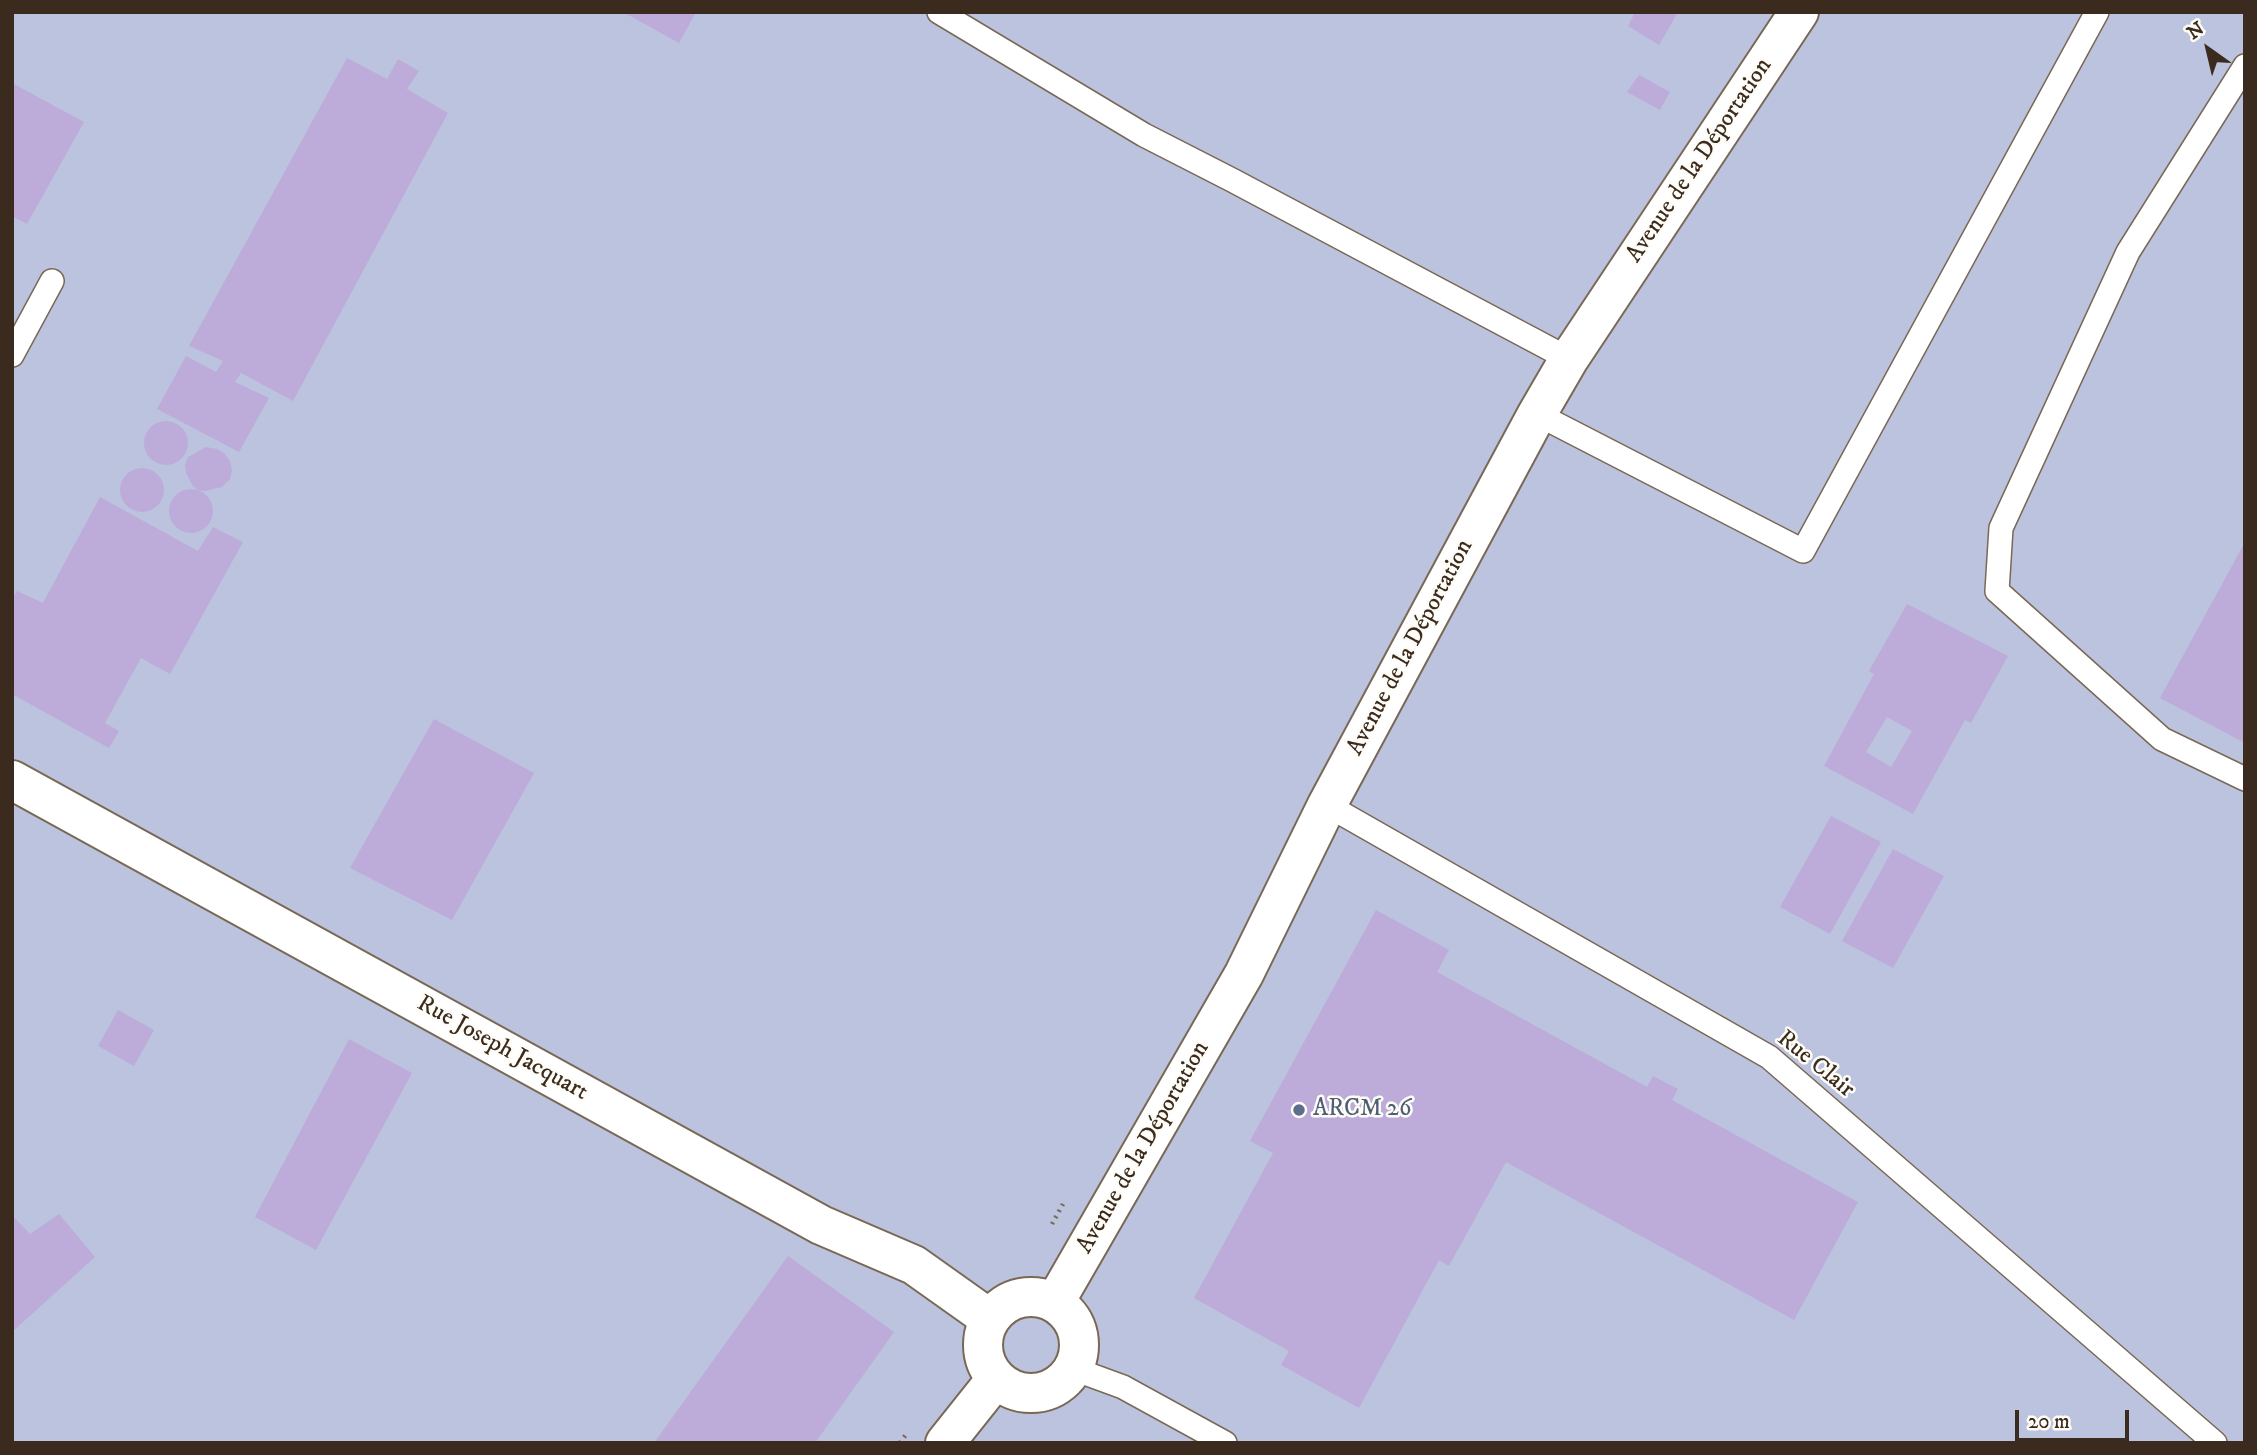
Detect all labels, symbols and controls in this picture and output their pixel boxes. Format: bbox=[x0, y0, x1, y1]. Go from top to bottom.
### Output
north arrow bbox=[2173, 14, 2243, 84]
text: N bbox=[2183, 17, 2209, 45]
street label: Avenue de la Déportation bbox=[1621, 53, 1779, 269]
street label: Avenue de la Déportation bbox=[1342, 535, 1480, 761]
street label: Rue Joseph Jacquart bbox=[412, 990, 592, 1108]
street label: Rue Clair bbox=[1771, 1025, 1859, 1105]
street label: Avenue de la Déportation bbox=[1071, 1037, 1217, 1259]
place label: ARCM 26 bbox=[1313, 1096, 1411, 1124]
marker: ARCM 26 bbox=[1291, 1102, 1307, 1118]
scale bar bbox=[2019, 1396, 2133, 1440]
text: 20 m bbox=[2028, 1409, 2070, 1435]

